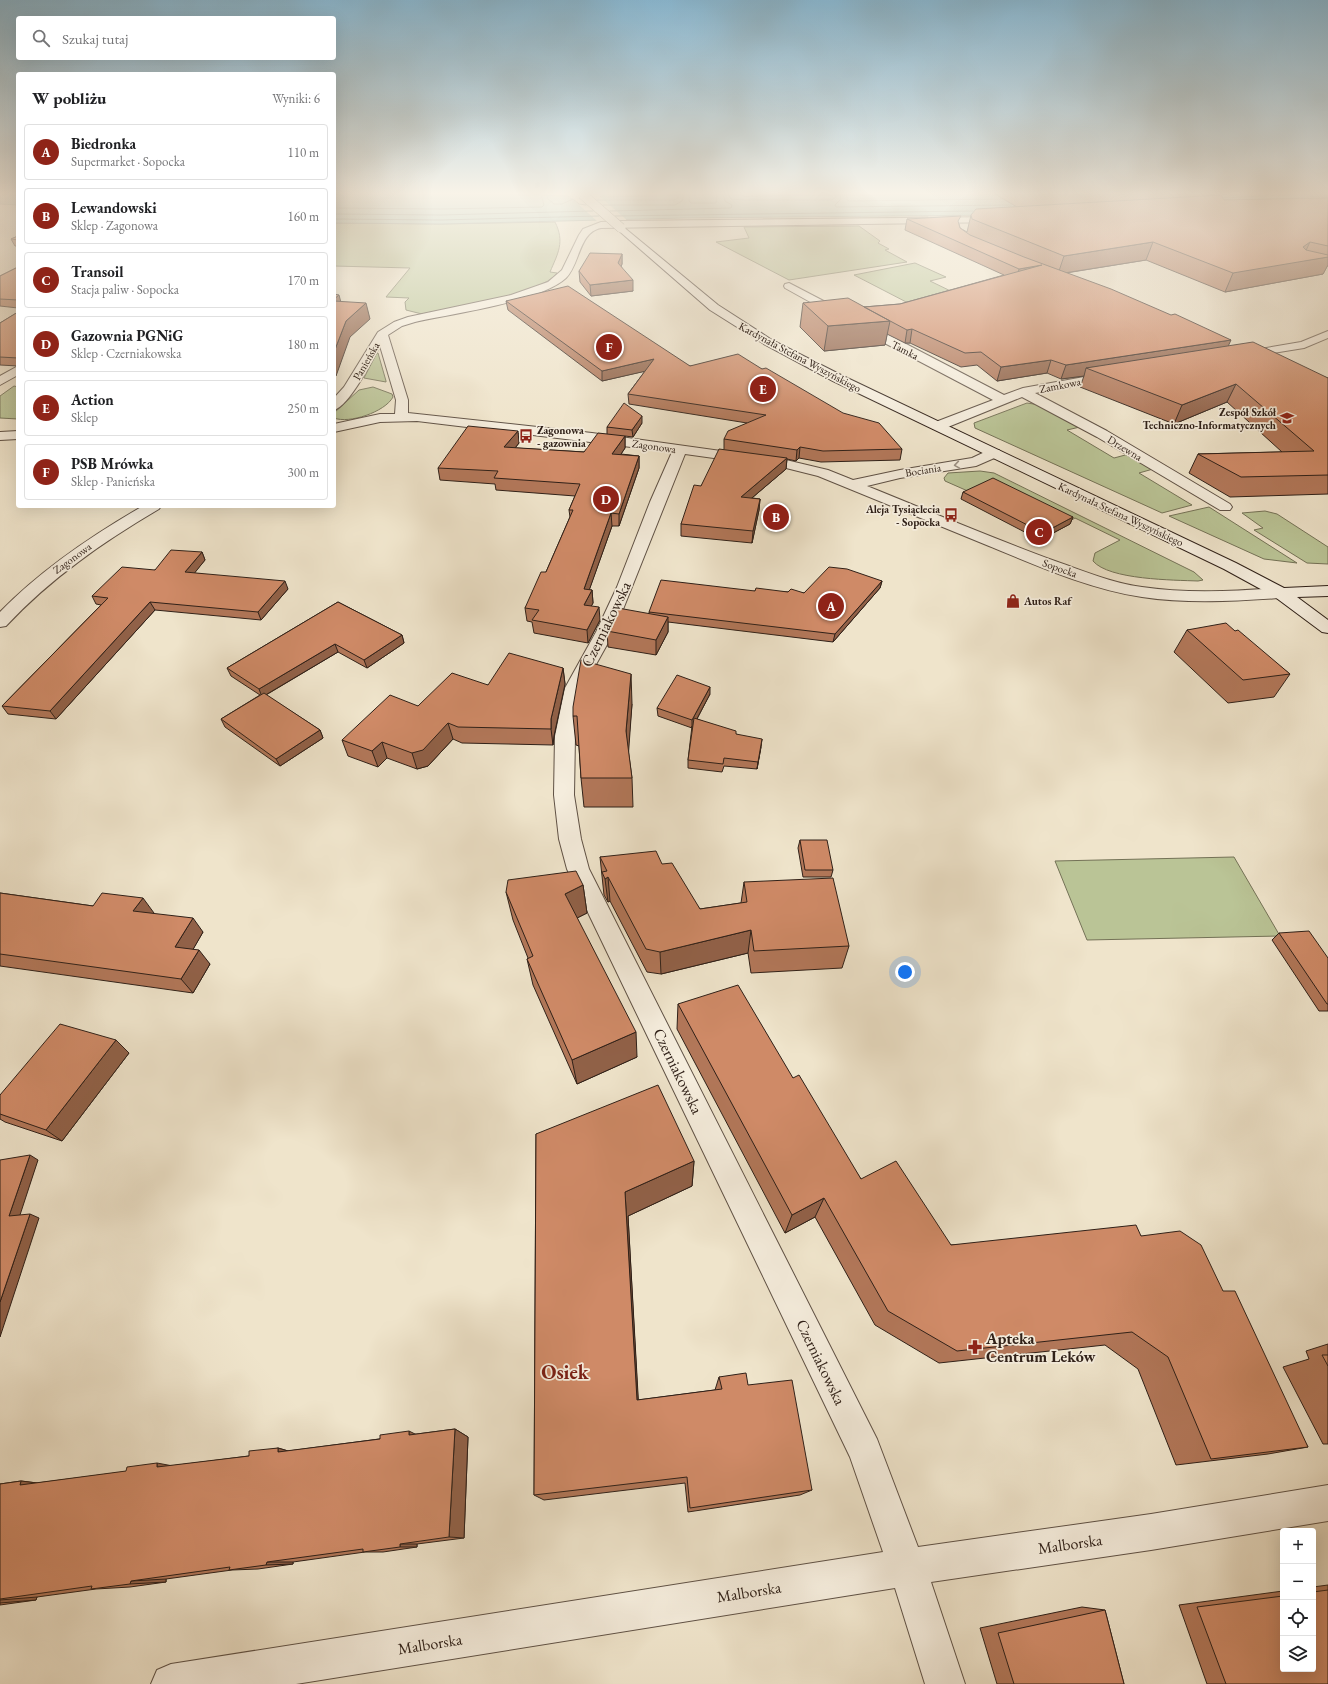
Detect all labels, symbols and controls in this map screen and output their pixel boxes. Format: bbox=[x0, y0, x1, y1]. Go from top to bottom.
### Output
search box bbox=[16, 16, 336, 60]
icon: search bbox=[30, 27, 52, 49]
text: Szukaj tutaj bbox=[62, 29, 128, 48]
text: W pobliżu bbox=[32, 87, 106, 109]
text: Wyniki: 6 bbox=[272, 90, 320, 107]
text: Biedronka bbox=[71, 134, 136, 153]
text: A bbox=[41, 144, 51, 161]
text: 110 m bbox=[288, 144, 319, 161]
text: Supermarket · Sopocka bbox=[71, 153, 185, 170]
text: Lewandowski bbox=[71, 198, 157, 217]
text: B bbox=[42, 208, 50, 225]
text: 160 m bbox=[288, 208, 319, 225]
text: Sklep · Zagonowa bbox=[71, 217, 158, 234]
text: Transoil bbox=[71, 262, 123, 281]
text: C bbox=[41, 272, 51, 289]
text: 170 m bbox=[288, 272, 319, 289]
text: Stacja paliw · Sopocka bbox=[71, 281, 179, 298]
street label: Kardynała Stefana Wyszyńskiego bbox=[736, 319, 864, 396]
text: Gazownia PGNiG bbox=[71, 326, 183, 345]
pin: F bbox=[596, 332, 622, 362]
text: D bbox=[41, 336, 51, 353]
text: 180 m bbox=[288, 336, 319, 353]
street label: Tamka bbox=[889, 337, 922, 363]
street label: Panieńska bbox=[350, 339, 383, 383]
text: Sklep · Czerniakowska bbox=[71, 345, 181, 362]
pin: E bbox=[750, 374, 776, 404]
street label: Zamkowa bbox=[1038, 374, 1082, 396]
text: Action bbox=[71, 390, 114, 409]
text: E bbox=[42, 400, 50, 417]
text: 250 m bbox=[288, 400, 319, 417]
place label: Zespół Szkół Techniczno-Informatycznych bbox=[1142, 405, 1277, 432]
text: Sklep bbox=[71, 409, 98, 426]
school or university icon: Zespół Szkół Techniczno-Informatycznych bbox=[1279, 410, 1295, 426]
place label: Zagonowa - gazownia bbox=[537, 423, 586, 450]
bus stop icon: Zagonowa - gazownia bbox=[518, 428, 534, 444]
street label: Drzewna bbox=[1105, 432, 1145, 464]
street label: Zagonowa bbox=[631, 436, 677, 456]
text: PSB Mrówka bbox=[71, 454, 153, 473]
street label: Bociania bbox=[904, 460, 943, 480]
one-way arrow bbox=[954, 460, 960, 469]
text: F bbox=[42, 464, 50, 481]
text: 300 m bbox=[288, 464, 319, 481]
text: Sklep · Panieńska bbox=[71, 473, 155, 490]
street label: Kardynała Stefana Wyszyńskiego bbox=[1056, 479, 1186, 549]
pin: D bbox=[593, 484, 619, 514]
pin: B bbox=[763, 502, 789, 532]
place label: Aleja Tysiąclecia - Sopocka bbox=[865, 502, 940, 529]
bus stop icon: Aleja Tysiąclecia - Sopocka bbox=[943, 507, 959, 523]
pin: C bbox=[1026, 517, 1052, 547]
street label: Zagonowa bbox=[50, 539, 94, 577]
street label: Sopocka bbox=[1041, 555, 1080, 581]
street label: Czerniakowska bbox=[576, 577, 636, 670]
pin: A bbox=[818, 591, 844, 621]
shop icon: Autos Raf bbox=[1005, 593, 1021, 609]
place label: Autos Raf bbox=[1023, 594, 1073, 608]
your location bbox=[895, 962, 915, 982]
street label: Czerniakowska bbox=[648, 1025, 708, 1118]
street label: Czerniakowska bbox=[791, 1316, 851, 1409]
place label: Apteka Centrum Leków bbox=[985, 1328, 1096, 1367]
pharmacy icon: Apteka Centrum Leków bbox=[967, 1339, 983, 1355]
district label: Osiek bbox=[541, 1359, 590, 1385]
map controls bbox=[1280, 1528, 1316, 1672]
button: + bbox=[1280, 1528, 1316, 1564]
street label: Malborska bbox=[1036, 1529, 1104, 1559]
button: − bbox=[1280, 1564, 1316, 1600]
street label: Malborska bbox=[715, 1576, 783, 1607]
button: locate bbox=[1280, 1600, 1316, 1636]
street label: Malborska bbox=[396, 1628, 464, 1659]
button: layers bbox=[1280, 1636, 1316, 1672]

